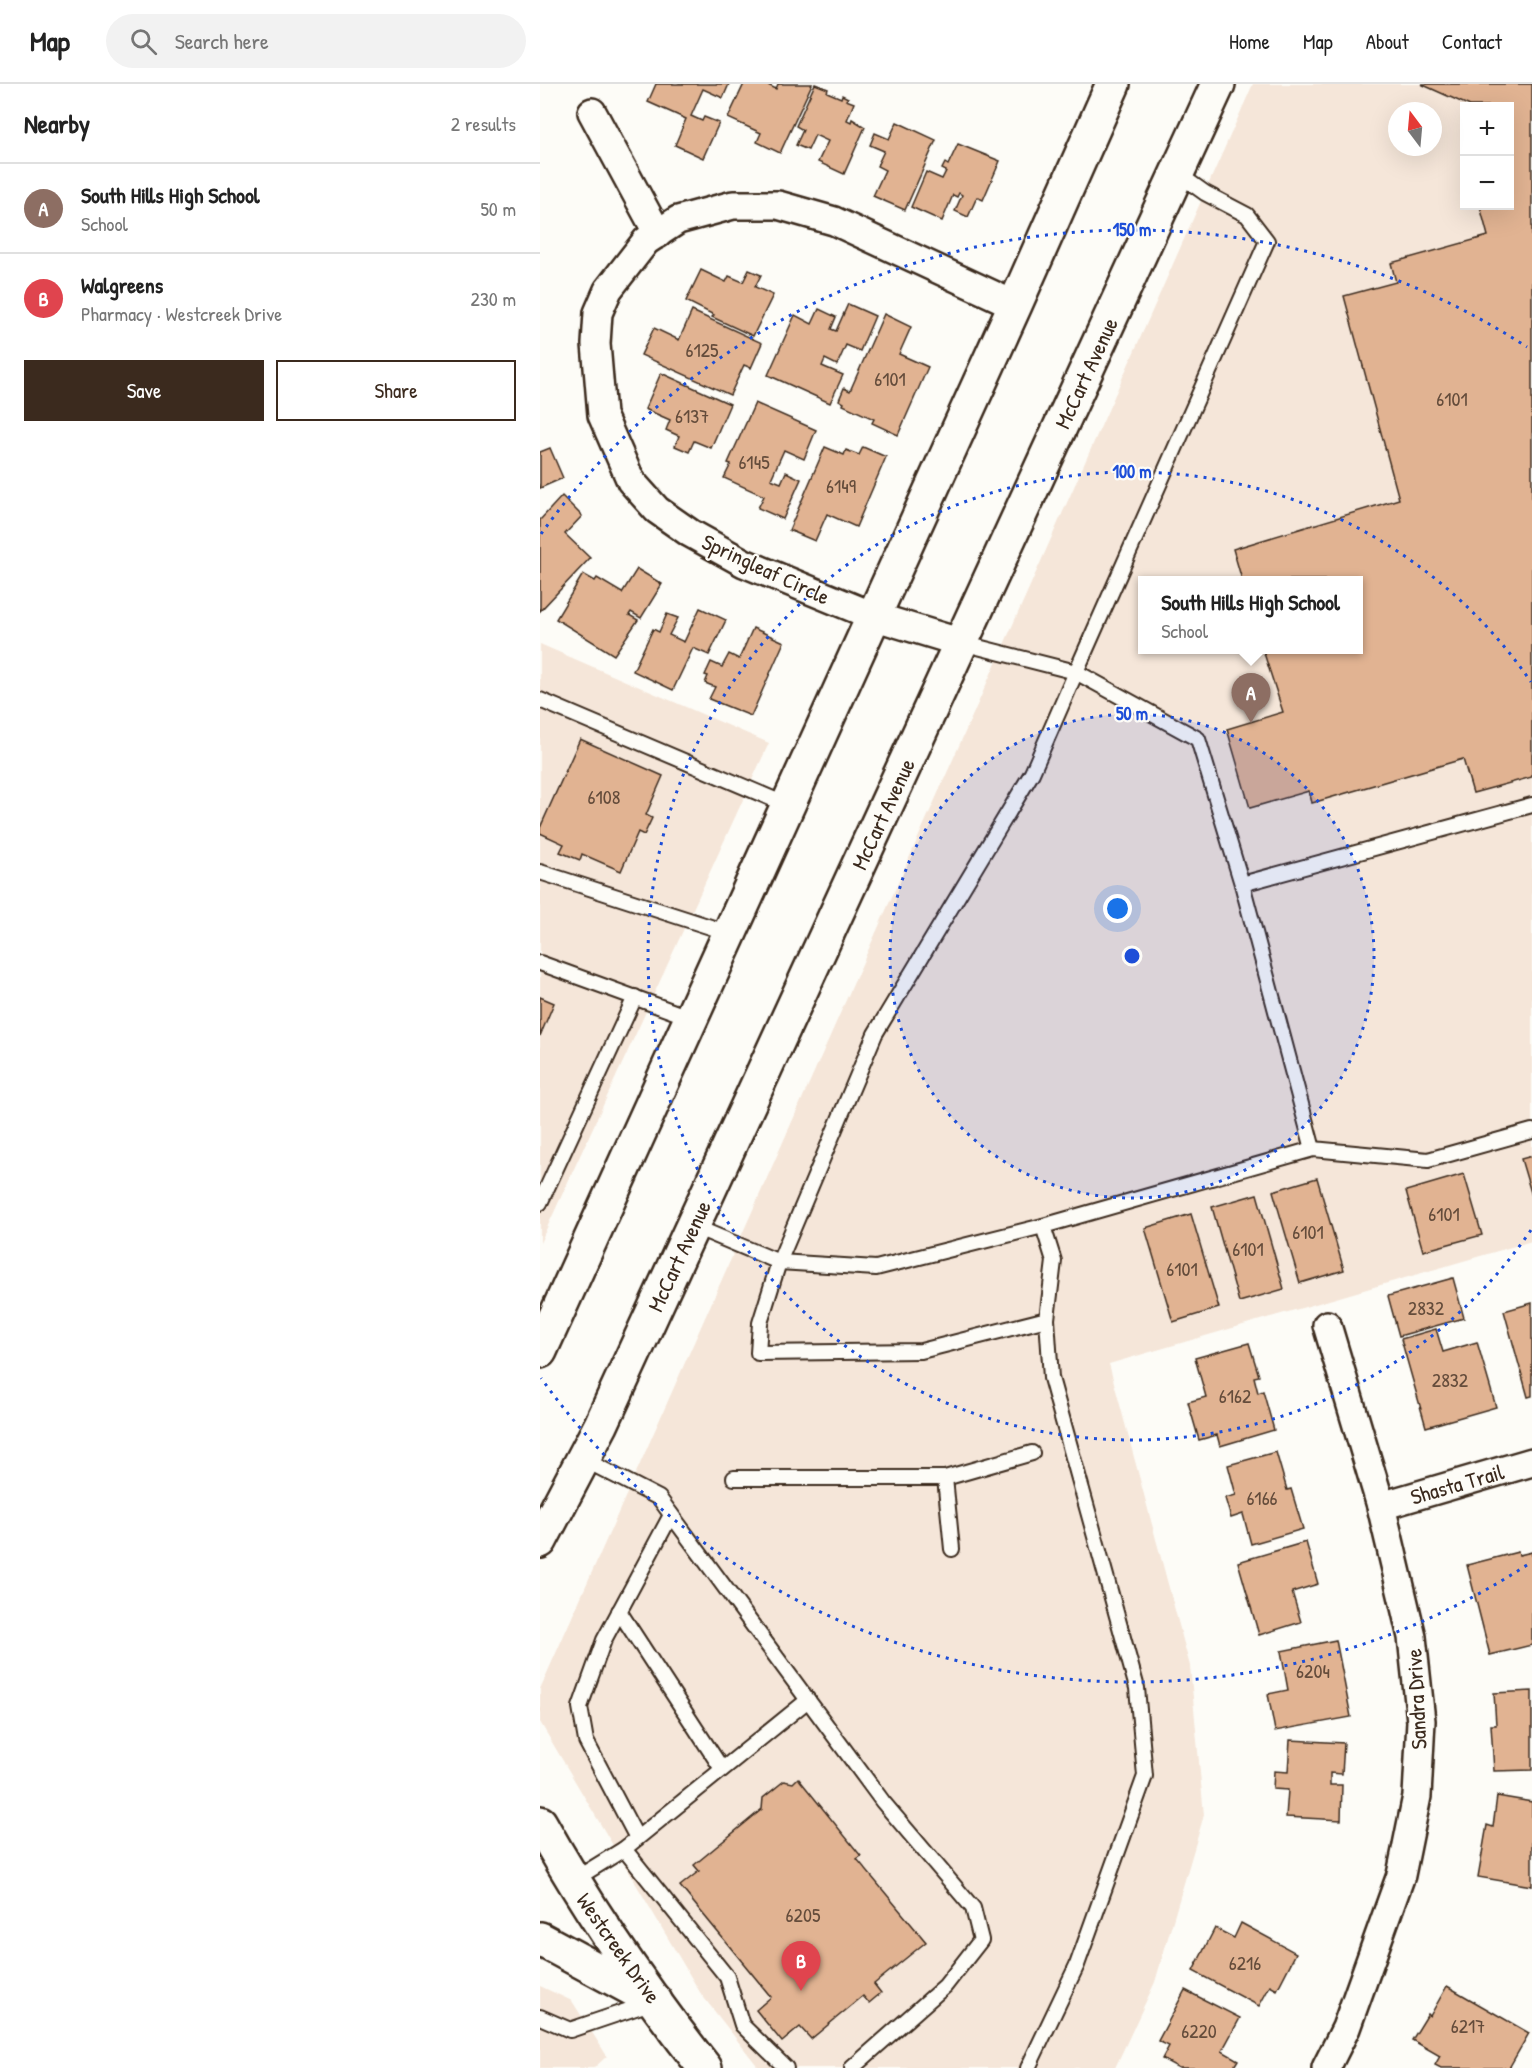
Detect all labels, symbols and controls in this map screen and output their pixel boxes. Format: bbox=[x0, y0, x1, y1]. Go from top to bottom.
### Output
search box bbox=[106, 14, 526, 68]
text: Map bbox=[30, 22, 70, 60]
icon: search bbox=[127, 25, 160, 58]
text: Search here bbox=[175, 26, 269, 56]
text: Home bbox=[1229, 27, 1270, 56]
text: Map bbox=[1303, 27, 1333, 56]
text: About bbox=[1366, 27, 1409, 56]
text: Contact bbox=[1442, 27, 1502, 56]
north arrow bbox=[1388, 102, 1442, 156]
map controls bbox=[1460, 102, 1514, 210]
button: + bbox=[1460, 102, 1514, 156]
text: Nearby bbox=[24, 106, 90, 141]
text: 2 results bbox=[451, 110, 516, 137]
button: − bbox=[1460, 156, 1514, 210]
text: South Hills High School bbox=[81, 180, 260, 210]
text: A bbox=[39, 195, 48, 222]
text: 50 m bbox=[480, 195, 516, 222]
text: School bbox=[81, 210, 128, 237]
text: 150 m bbox=[1113, 217, 1151, 242]
text: Walgreens bbox=[81, 270, 163, 300]
text: B bbox=[38, 285, 49, 312]
text: 230 m bbox=[471, 285, 516, 312]
text: Pharmacy · Westcreek Drive bbox=[81, 300, 282, 327]
street label: McCart Avenue bbox=[1047, 312, 1125, 433]
house number: 6125 bbox=[685, 336, 719, 363]
button: Save bbox=[24, 360, 264, 421]
button: Share bbox=[276, 360, 516, 421]
house number: 6101 bbox=[874, 365, 906, 392]
house number: 6101 bbox=[1436, 385, 1468, 412]
house number: 6137 bbox=[675, 402, 709, 429]
house number: 6145 bbox=[738, 448, 770, 475]
text: 100 m bbox=[1112, 459, 1152, 484]
house number: 6149 bbox=[826, 472, 856, 499]
street label: Springleaf Circle bbox=[697, 526, 835, 612]
popup bbox=[1138, 576, 1363, 654]
text: South Hills High School bbox=[1161, 587, 1340, 617]
text: School bbox=[1161, 617, 1208, 644]
pin: A bbox=[1232, 674, 1270, 723]
text: 50 m bbox=[1116, 701, 1148, 726]
street label: McCart Avenue bbox=[844, 753, 922, 874]
house number: 6108 bbox=[588, 783, 620, 810]
your location bbox=[1103, 894, 1132, 923]
centre of rings bbox=[1122, 946, 1142, 966]
street label: McCart Avenue bbox=[640, 1195, 718, 1316]
house number: 6101 bbox=[1428, 1200, 1460, 1227]
house number: 6101 bbox=[1292, 1218, 1324, 1245]
house number: 6101 bbox=[1232, 1235, 1264, 1262]
house number: 6101 bbox=[1166, 1255, 1198, 1282]
house number: 2832 bbox=[1408, 1294, 1445, 1321]
house number: 2832 bbox=[1432, 1366, 1469, 1393]
house number: 6162 bbox=[1219, 1382, 1252, 1409]
street label: Shasta Trail bbox=[1407, 1456, 1507, 1512]
house number: 6166 bbox=[1246, 1484, 1278, 1511]
street label: Sandra Drive bbox=[1398, 1648, 1434, 1750]
house number: 6204 bbox=[1296, 1657, 1330, 1684]
street label: Westcreek Drive bbox=[570, 1887, 668, 2009]
house number: 6205 bbox=[786, 1901, 821, 1928]
pin: B bbox=[782, 1942, 820, 1991]
house number: 6216 bbox=[1229, 1949, 1261, 1976]
house number: 6217 bbox=[1451, 2012, 1485, 2039]
house number: 6220 bbox=[1181, 2017, 1217, 2044]

